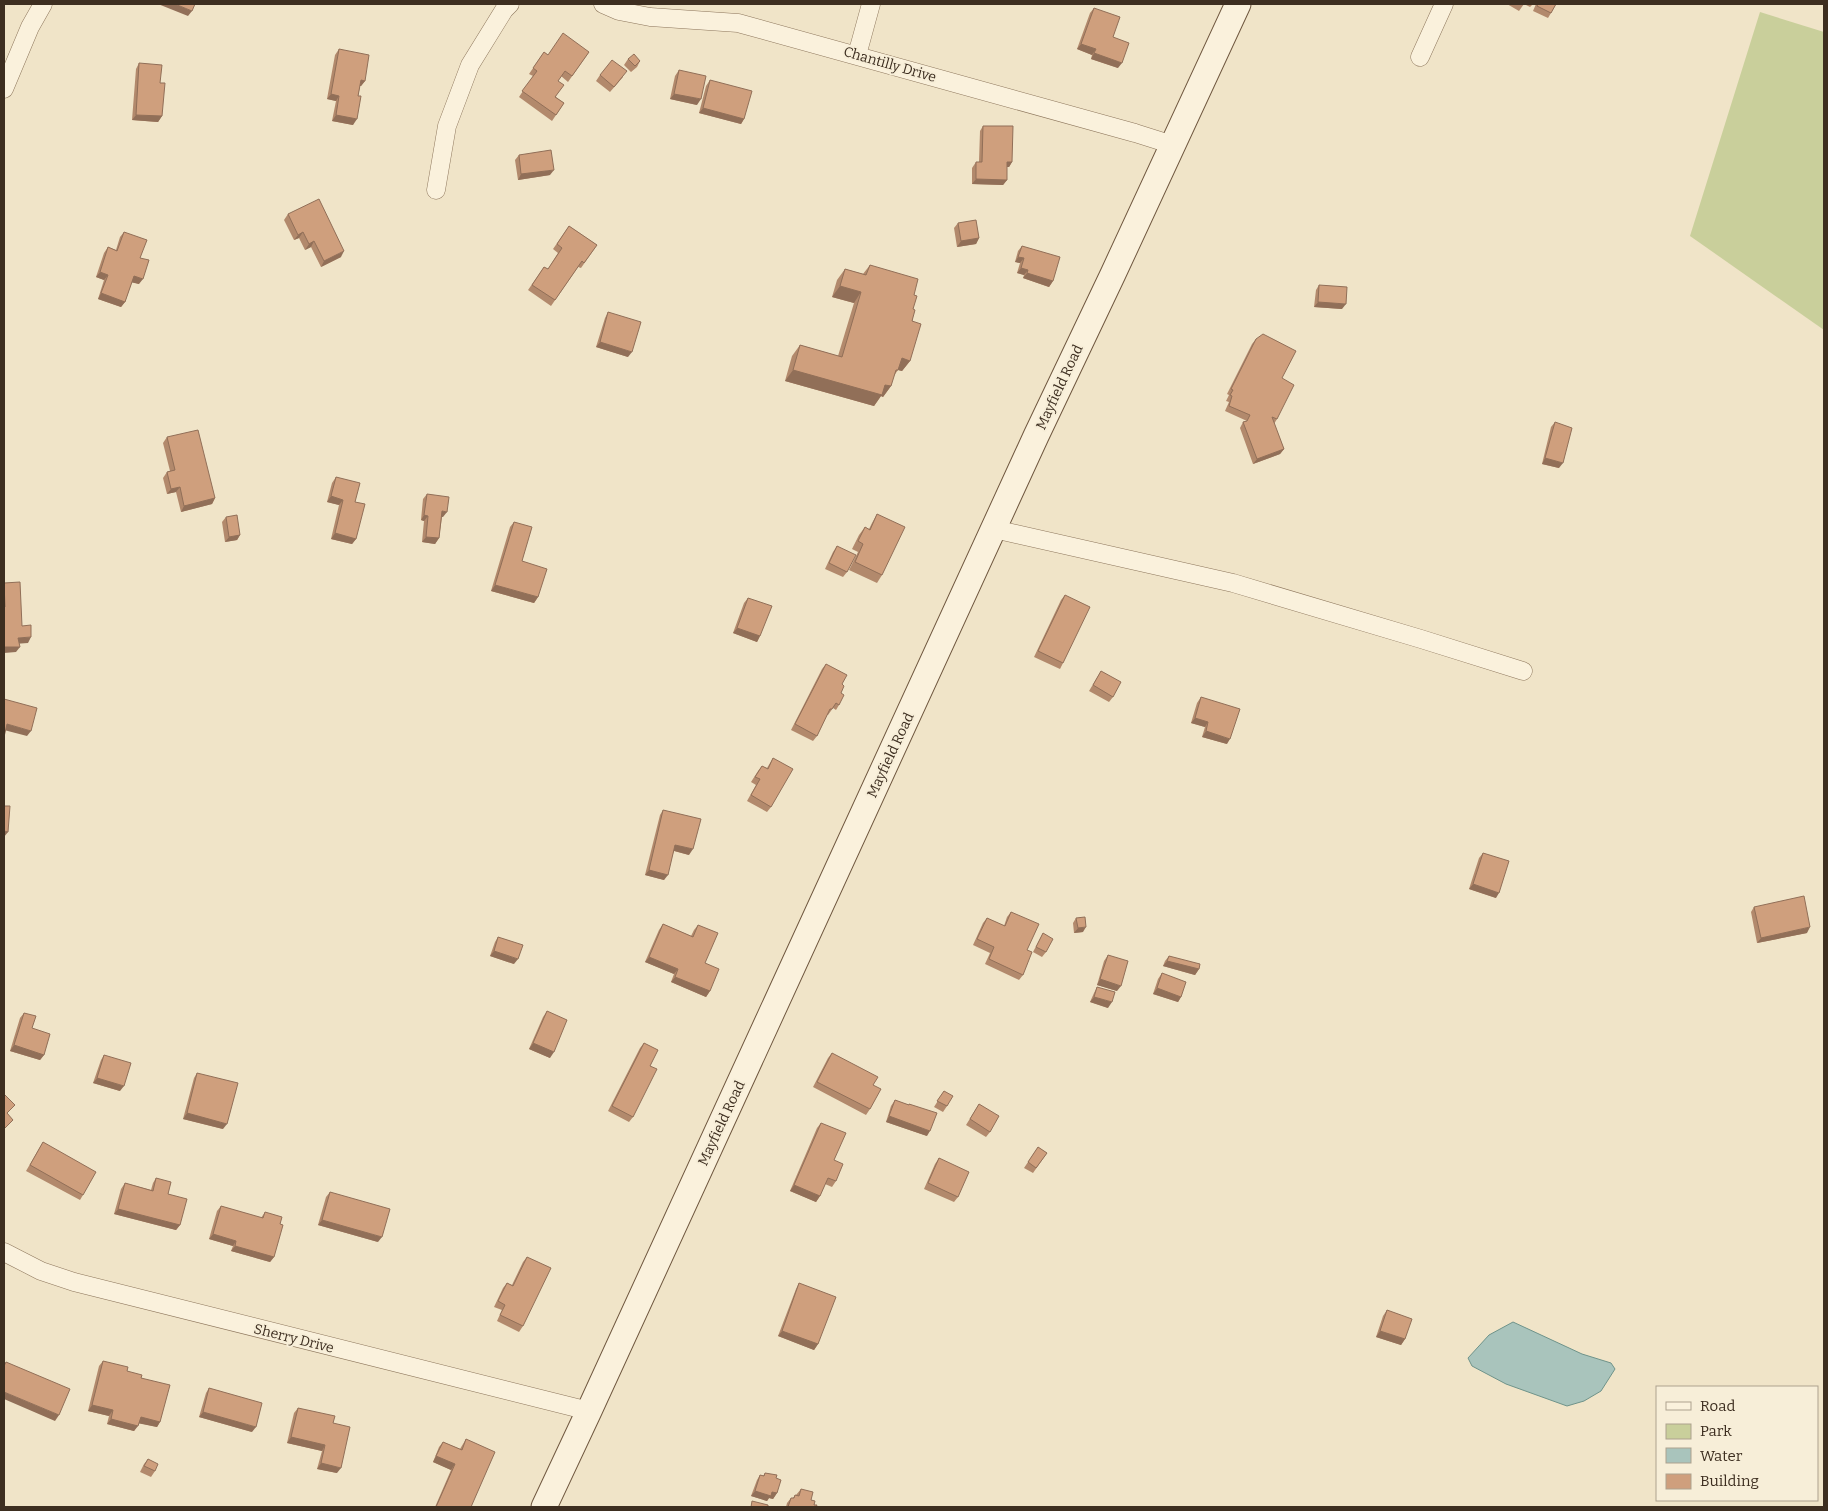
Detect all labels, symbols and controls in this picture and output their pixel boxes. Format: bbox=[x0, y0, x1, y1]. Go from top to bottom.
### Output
street label: Chantilly Drive bbox=[842, 43, 938, 86]
street label: Mayfield Road bbox=[1032, 342, 1087, 432]
street label: Mayfield Road bbox=[863, 710, 918, 800]
street label: Mayfield Road bbox=[694, 1078, 749, 1168]
street label: Sherry Drive bbox=[252, 1320, 336, 1357]
legend bbox=[1656, 1386, 1818, 1501]
text: Road bbox=[1700, 1397, 1735, 1415]
text: Park bbox=[1700, 1422, 1732, 1440]
text: Water bbox=[1700, 1447, 1743, 1465]
text: Building bbox=[1700, 1472, 1759, 1490]

